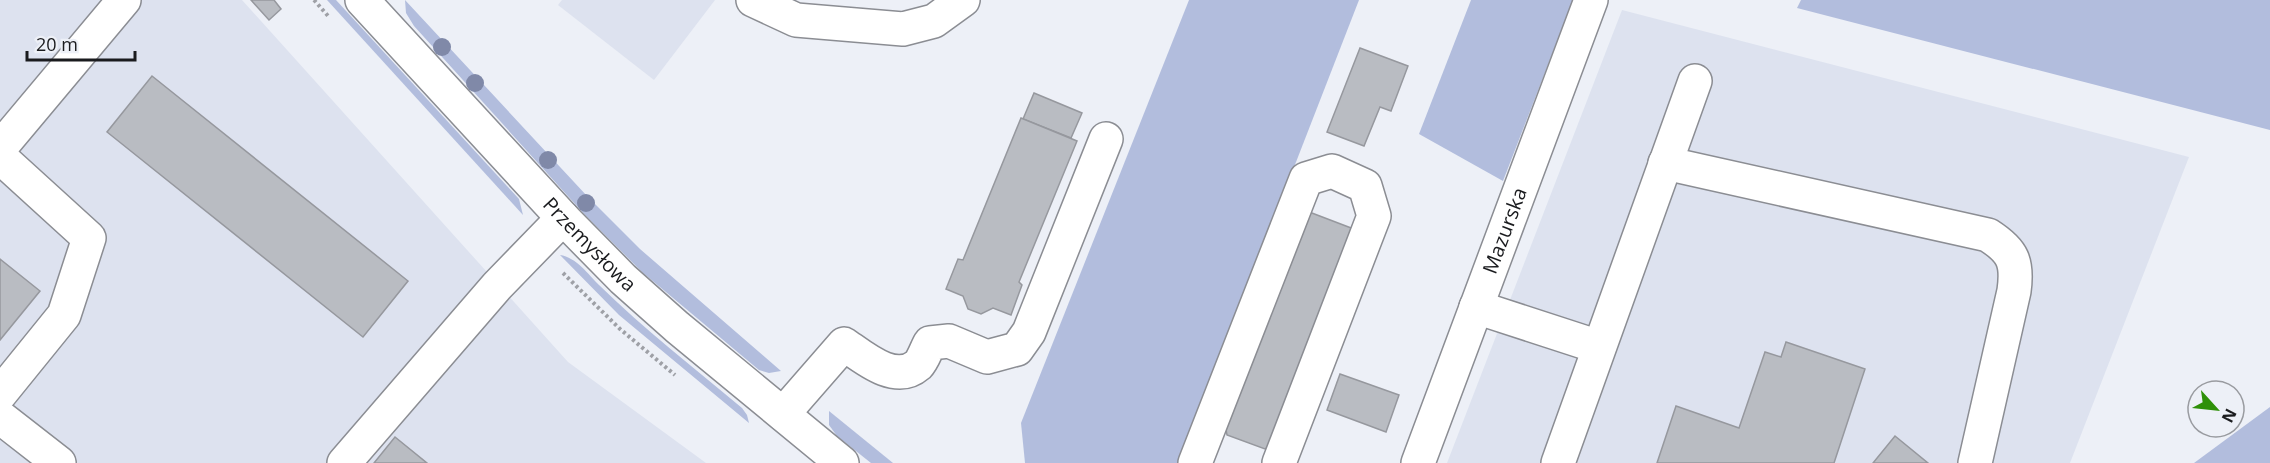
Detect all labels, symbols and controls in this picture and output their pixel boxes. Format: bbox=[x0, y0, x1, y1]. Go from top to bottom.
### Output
scale bar bbox=[27, 24, 135, 62]
text: 20 m bbox=[36, 32, 78, 56]
street label: Mazurska bbox=[1476, 184, 1533, 277]
street label: Przemysłowa bbox=[537, 191, 642, 298]
north arrow bbox=[2186, 379, 2246, 439]
text: N bbox=[2217, 405, 2242, 427]

